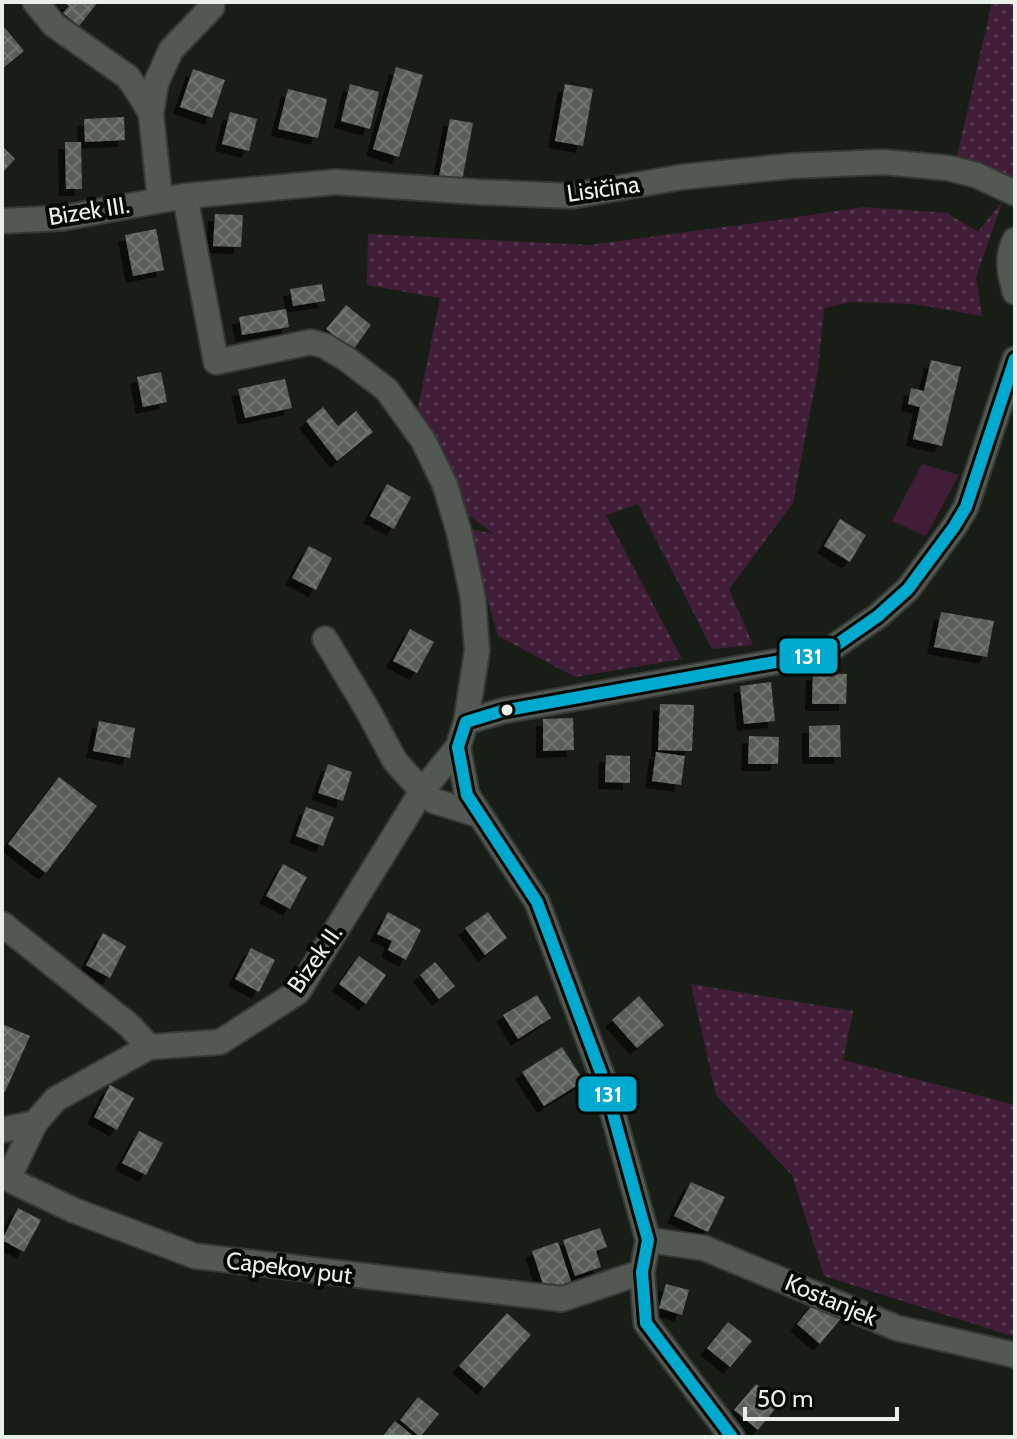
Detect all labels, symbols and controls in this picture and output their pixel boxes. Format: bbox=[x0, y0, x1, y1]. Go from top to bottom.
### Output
street label: Lisičina bbox=[565, 169, 642, 208]
street label: Bizek III. bbox=[46, 190, 132, 231]
line badge: 131 bbox=[778, 637, 839, 675]
text: 131 bbox=[794, 643, 822, 670]
unlabelled marker bbox=[499, 702, 515, 718]
street label: Bizek II. bbox=[281, 919, 348, 998]
line badge: 131 bbox=[577, 1075, 638, 1113]
text: 131 bbox=[594, 1081, 622, 1108]
street label: Capekov put bbox=[225, 1245, 354, 1290]
street label: Kostanjek bbox=[781, 1267, 882, 1332]
scale bar bbox=[745, 1371, 897, 1421]
text: 50 m bbox=[757, 1384, 813, 1413]

